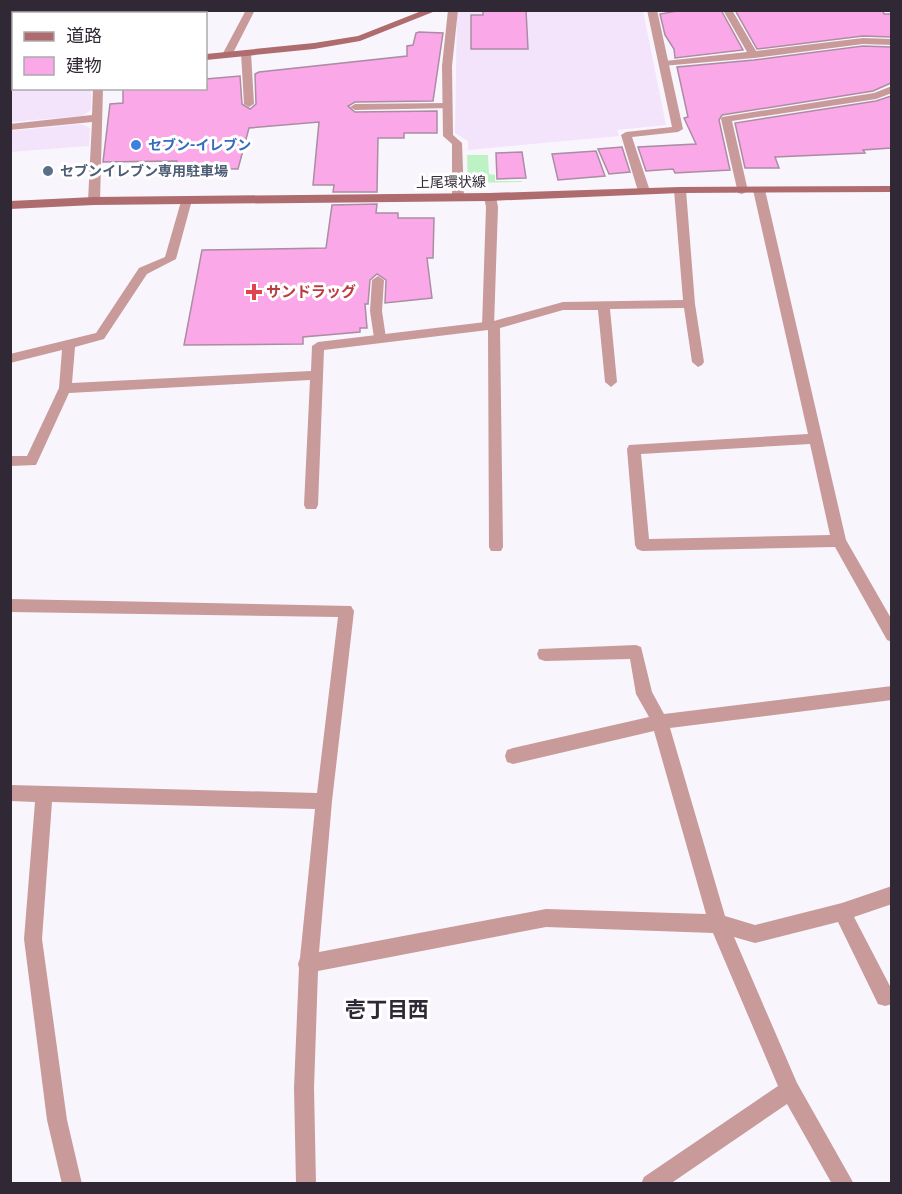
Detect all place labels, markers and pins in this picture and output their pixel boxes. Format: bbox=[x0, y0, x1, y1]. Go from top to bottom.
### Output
place label: セブン-イレブン bbox=[148, 137, 251, 154]
marker: セブン-イレブン bbox=[129, 138, 143, 152]
place label: セブンイレブン専用駐車場 bbox=[60, 163, 228, 180]
marker: セブンイレブン専用駐車場 bbox=[41, 164, 55, 178]
place label: サンドラッグ bbox=[266, 283, 356, 301]
marker: サンドラッグ bbox=[247, 285, 261, 299]

